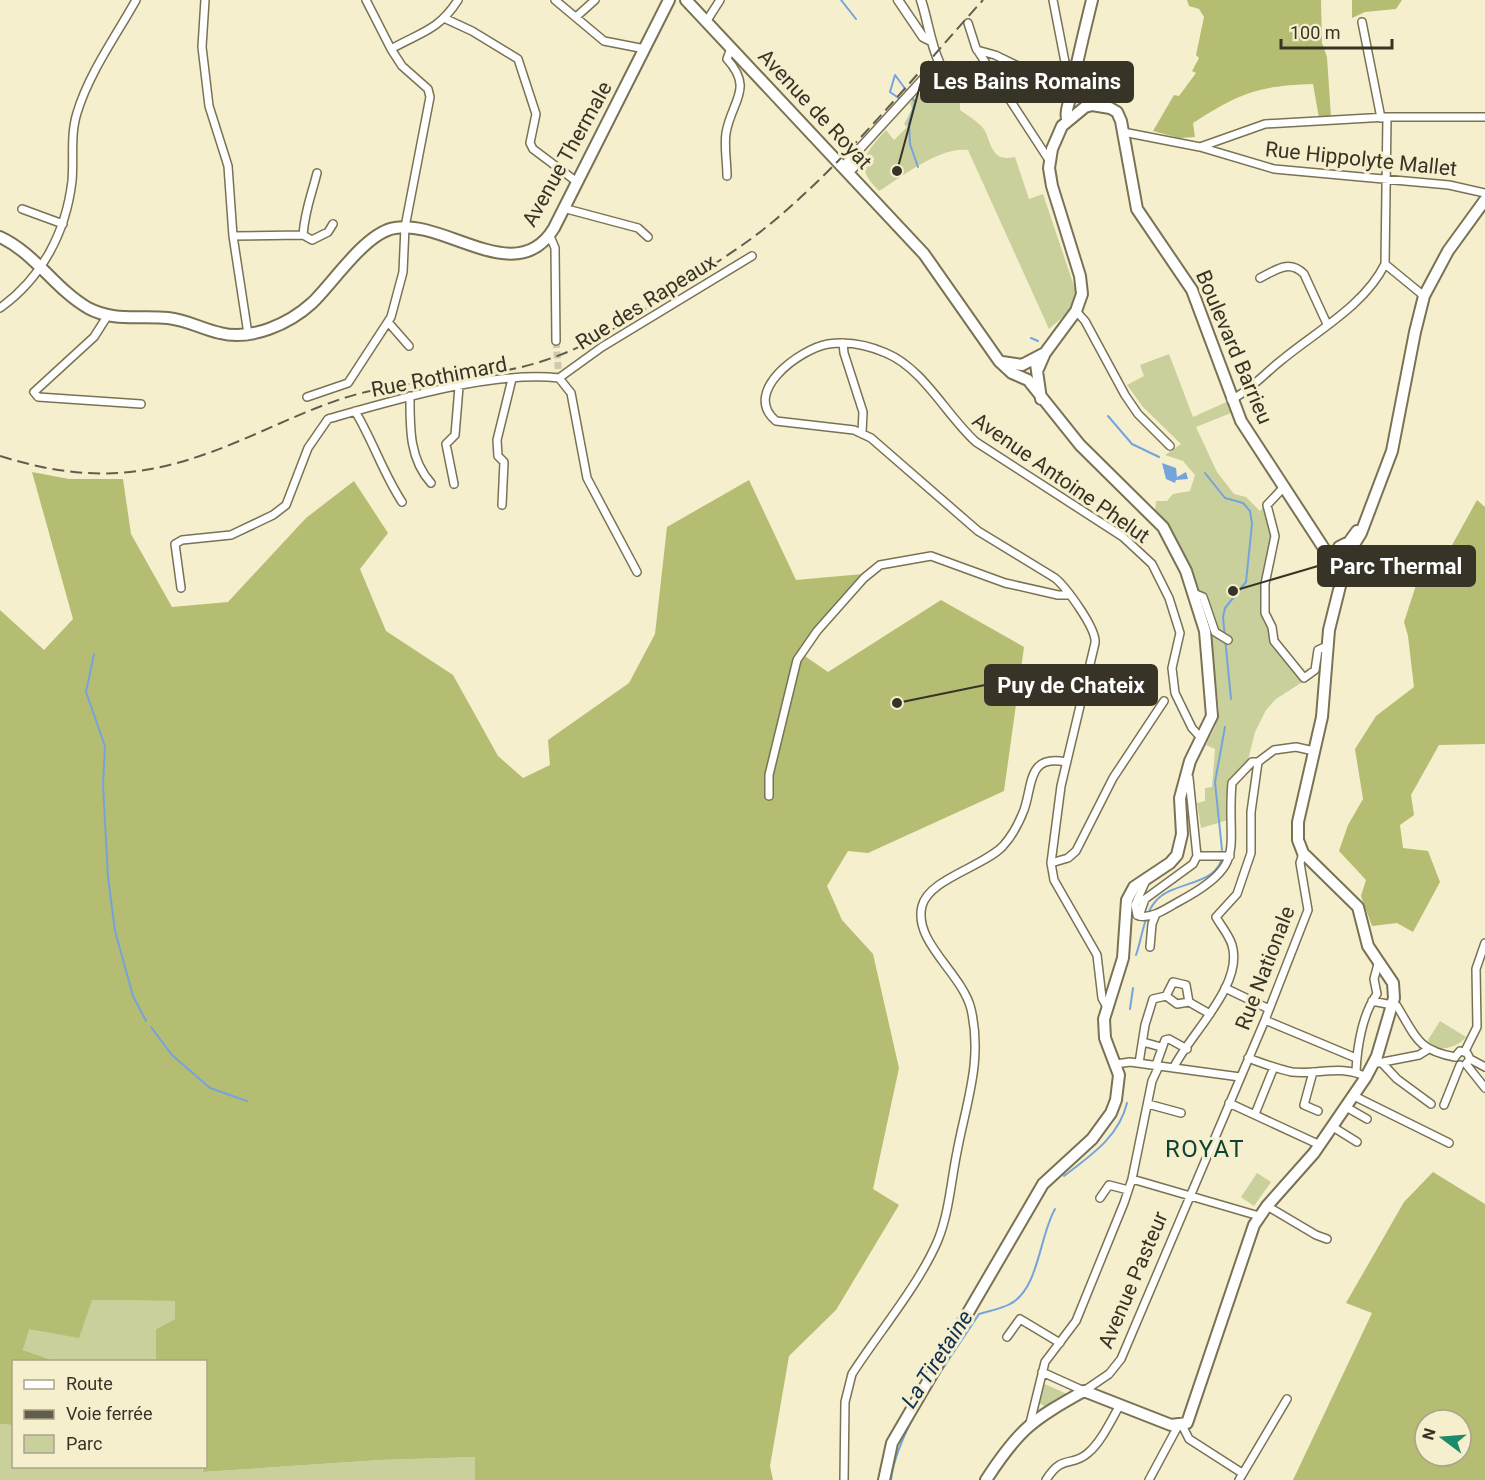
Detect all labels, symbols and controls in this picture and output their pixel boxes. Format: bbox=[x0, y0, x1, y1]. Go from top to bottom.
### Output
scale bar bbox=[1281, 12, 1392, 50]
text: 100 m bbox=[1290, 22, 1341, 43]
street label: Avenue de Royat bbox=[753, 44, 877, 174]
callout: Les Bains Romains bbox=[921, 62, 1133, 102]
text: Les Bains Romains bbox=[933, 69, 1121, 94]
street label: Avenue Thermale bbox=[517, 77, 617, 231]
street label: Rue Hippolyte Mallet bbox=[1264, 137, 1458, 181]
street label: Rue des Rapeaux bbox=[572, 249, 720, 355]
street label: Boulevard Barrieu bbox=[1191, 266, 1277, 428]
street label: Rue Rothimard bbox=[369, 352, 509, 402]
street label: Avenue Antoine Phelut bbox=[968, 408, 1154, 548]
callout: Parc Thermal bbox=[1318, 546, 1475, 586]
text: Parc Thermal bbox=[1330, 554, 1462, 579]
callout: Puy de Chateix bbox=[985, 665, 1157, 705]
text: Puy de Chateix bbox=[997, 673, 1146, 698]
street label: Rue Nationale bbox=[1230, 903, 1300, 1033]
district label: ROYAT bbox=[1165, 1135, 1245, 1163]
street label: Avenue Pasteur bbox=[1093, 1208, 1173, 1352]
water label: La Tiretaine bbox=[896, 1306, 978, 1412]
legend bbox=[12, 1360, 207, 1468]
text: Route bbox=[66, 1373, 113, 1394]
text: Voie ferrée bbox=[66, 1403, 152, 1424]
north arrow bbox=[1413, 1408, 1473, 1468]
text: N bbox=[1418, 1426, 1440, 1442]
text: Parc bbox=[66, 1433, 102, 1454]

